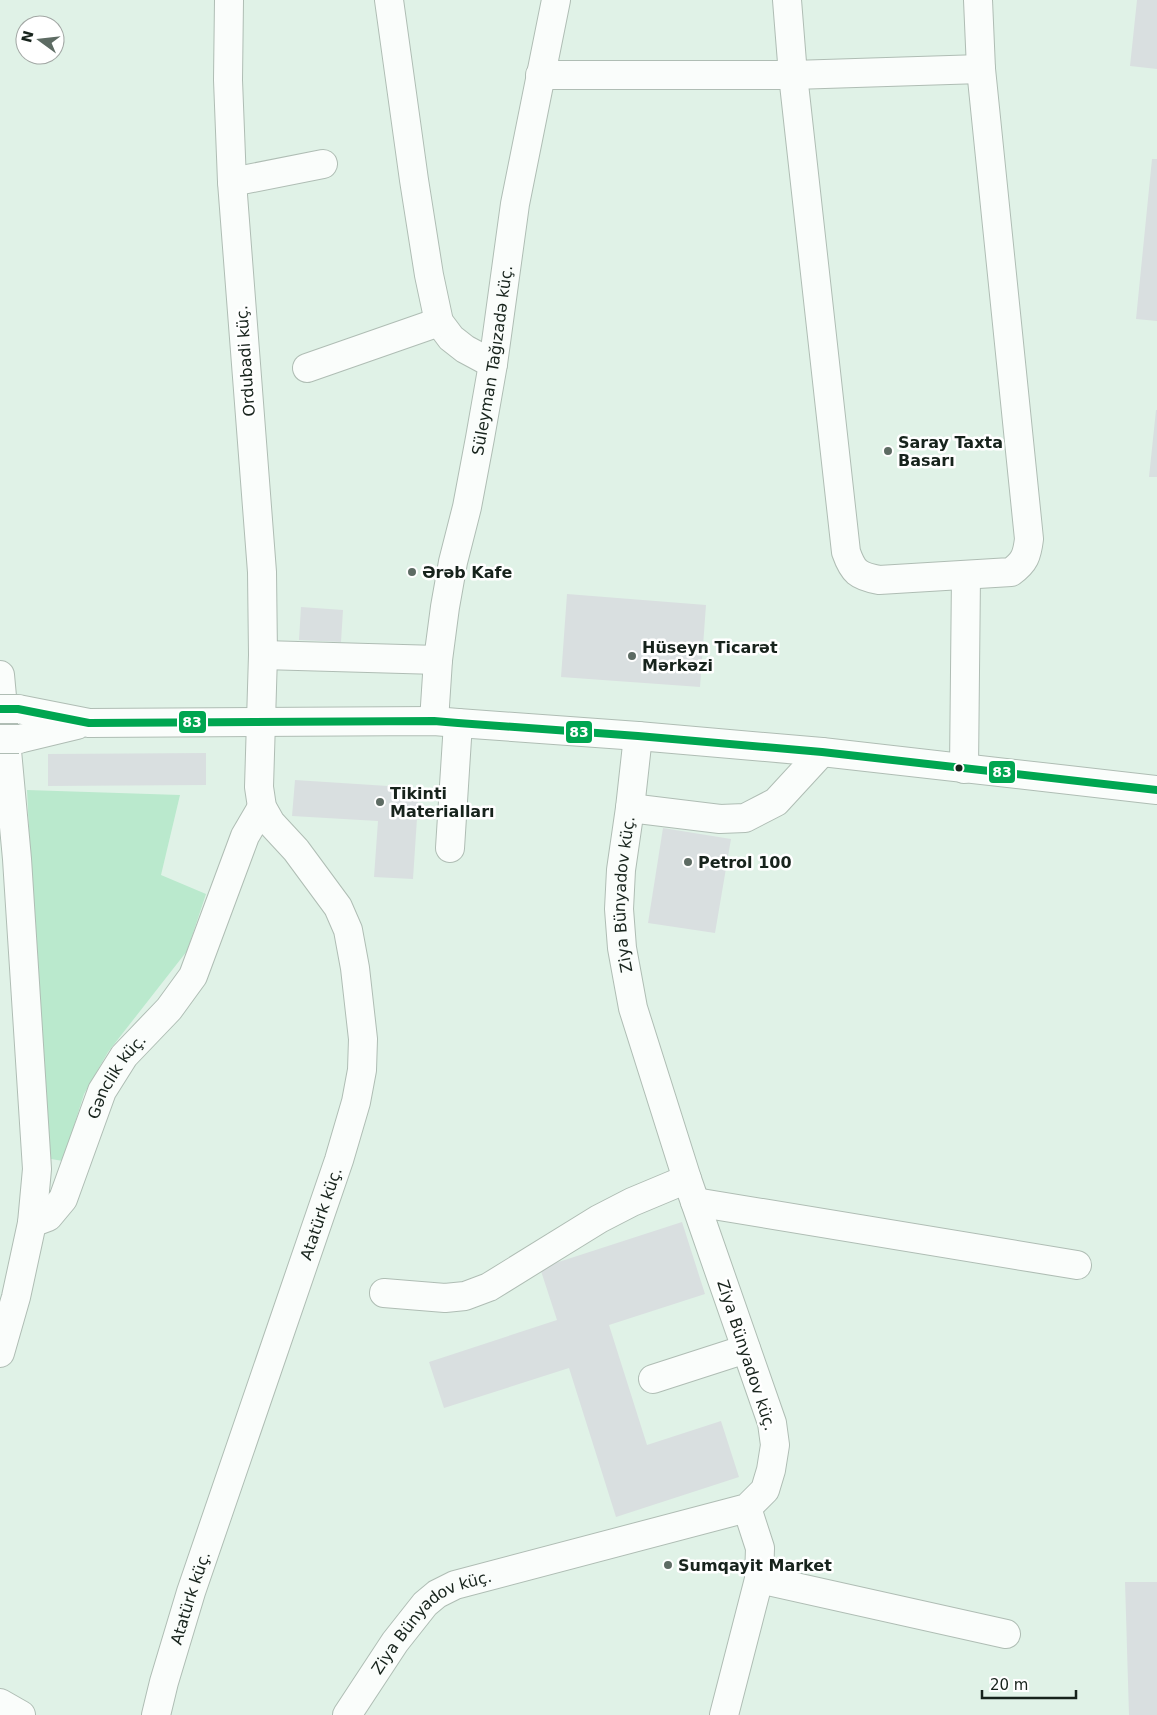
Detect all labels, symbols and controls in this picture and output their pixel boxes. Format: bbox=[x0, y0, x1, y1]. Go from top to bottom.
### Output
north arrow bbox=[15, 15, 65, 65]
text: N bbox=[18, 29, 37, 44]
street label: Süleyman Tağızadə küç. bbox=[468, 264, 516, 457]
street label: Ordubadi küç. bbox=[232, 305, 259, 417]
place label: Saray Taxta Basarı bbox=[898, 433, 1003, 470]
marker: Saray Taxta Basarı bbox=[882, 445, 894, 457]
place label: Ərəb Kafe bbox=[422, 563, 513, 582]
marker: Ərəb Kafe bbox=[406, 566, 418, 578]
place label: Hüseyn Ticarət Mərkəzi bbox=[642, 638, 778, 675]
marker: Hüseyn Ticarət Mərkəzi bbox=[626, 650, 638, 662]
line badge: 83 bbox=[178, 710, 207, 734]
text: 83 bbox=[182, 714, 202, 730]
line badge: 83 bbox=[565, 720, 593, 744]
text: 83 bbox=[569, 724, 589, 740]
line badge: 83 bbox=[988, 760, 1016, 784]
unlabelled marker bbox=[954, 763, 964, 773]
text: 83 bbox=[992, 764, 1012, 780]
place label: Tikinti Materialları bbox=[390, 784, 495, 821]
marker: Tikinti Materialları bbox=[374, 796, 386, 808]
street label: Ziya Bünyadov küç. bbox=[610, 815, 639, 974]
place label: Petrol 100 bbox=[698, 853, 792, 872]
marker: Petrol 100 bbox=[682, 856, 694, 868]
street label: Gənclik küç. bbox=[84, 1030, 150, 1122]
street label: Atatürk küç. bbox=[296, 1165, 346, 1263]
street label: Ziya Bünyadov küç. bbox=[713, 1277, 780, 1433]
street label: Atatürk küç. bbox=[167, 1549, 214, 1647]
place label: Sumqayit Market bbox=[678, 1556, 832, 1575]
marker: Sumqayit Market bbox=[662, 1559, 674, 1571]
street label: Ziya Bünyadov küç. bbox=[368, 1567, 494, 1678]
scale bar bbox=[982, 1668, 1076, 1700]
text: 20 m bbox=[990, 1676, 1028, 1694]

